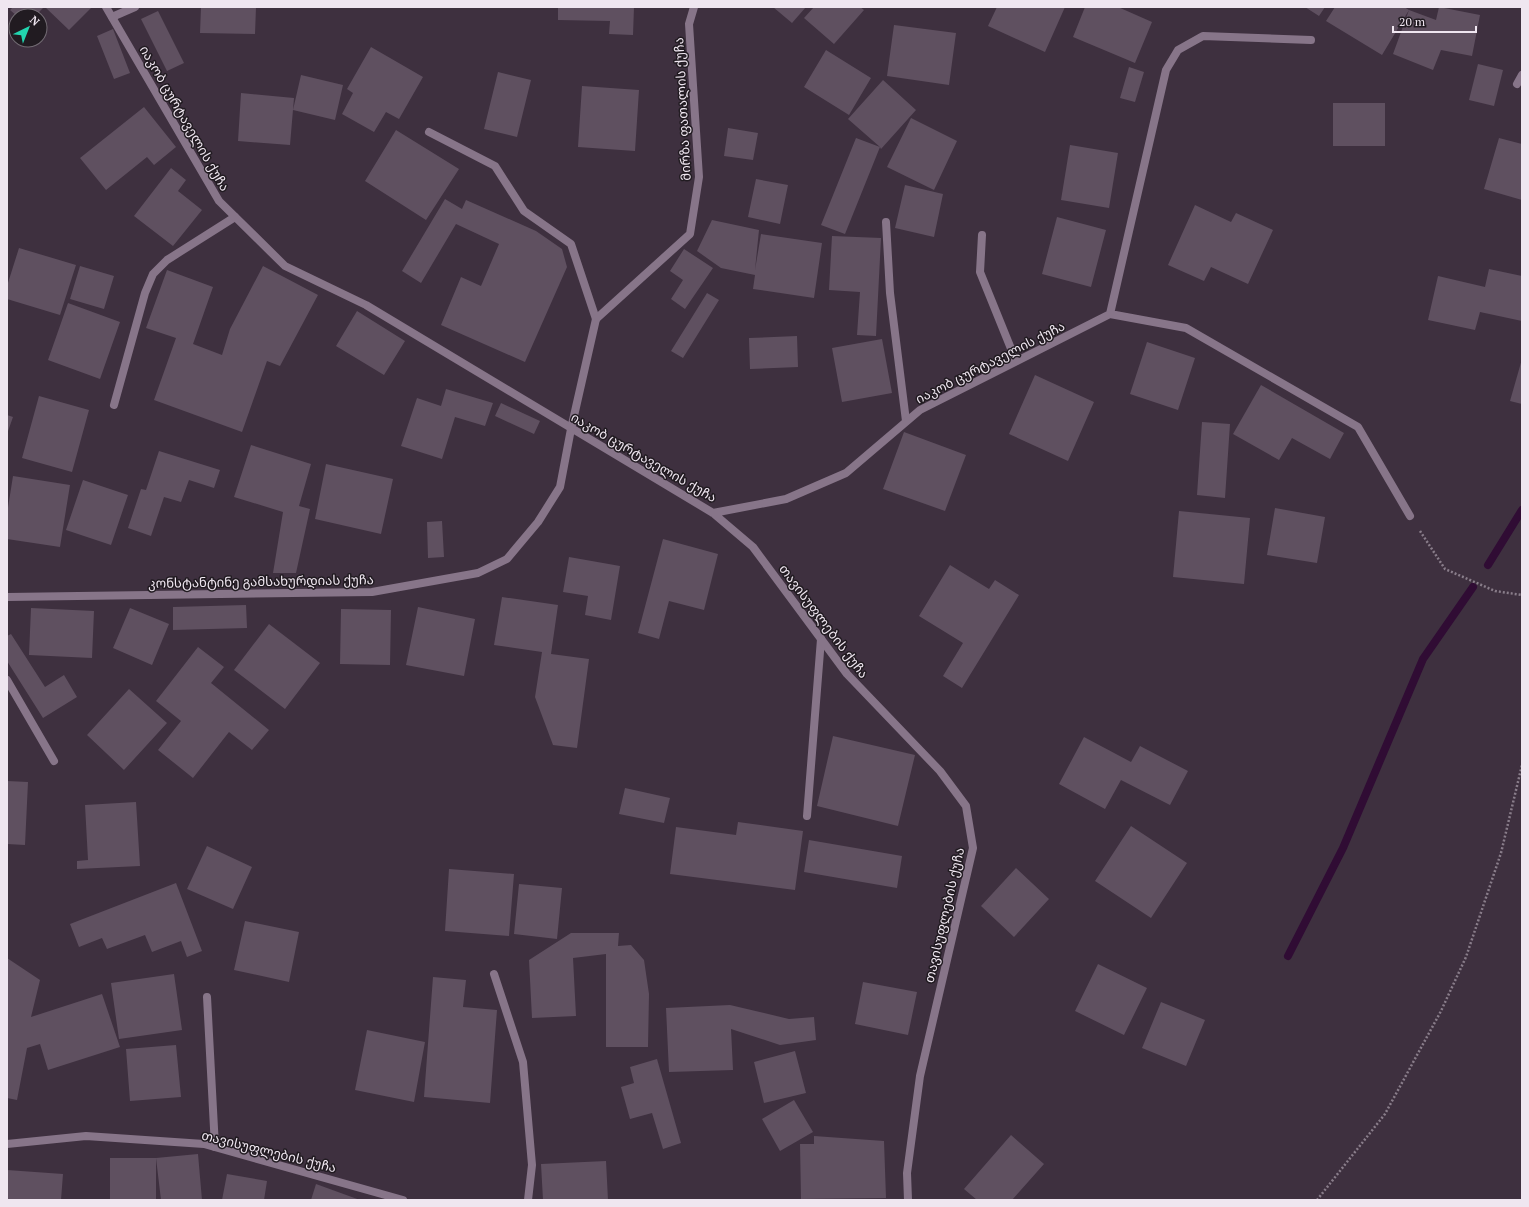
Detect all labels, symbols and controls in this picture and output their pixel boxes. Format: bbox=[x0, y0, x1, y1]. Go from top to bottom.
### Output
north arrow bbox=[8, 8, 48, 48]
scale bar bbox=[1393, 8, 1476, 34]
text: N bbox=[27, 13, 43, 29]
text: 20 m bbox=[1399, 14, 1426, 29]
street label: მირზა ფათალის ქუჩა bbox=[669, 37, 695, 181]
street label: იაკობ ცურტაველის ქუჩა bbox=[136, 42, 234, 194]
street label: იაკობ ცურტაველის ქუჩა bbox=[912, 316, 1068, 408]
street label: იაკობ ცურტაველის ქუჩა bbox=[568, 408, 720, 506]
street label: თავისუფლების ქუჩა bbox=[775, 560, 873, 682]
street label: კონსტანტინე გამსახურდიას ქუჩა bbox=[148, 570, 374, 592]
street label: თავისუფლების ქუჩა bbox=[920, 846, 968, 984]
street label: თავისუფლების ქუჩა bbox=[200, 1126, 338, 1176]

